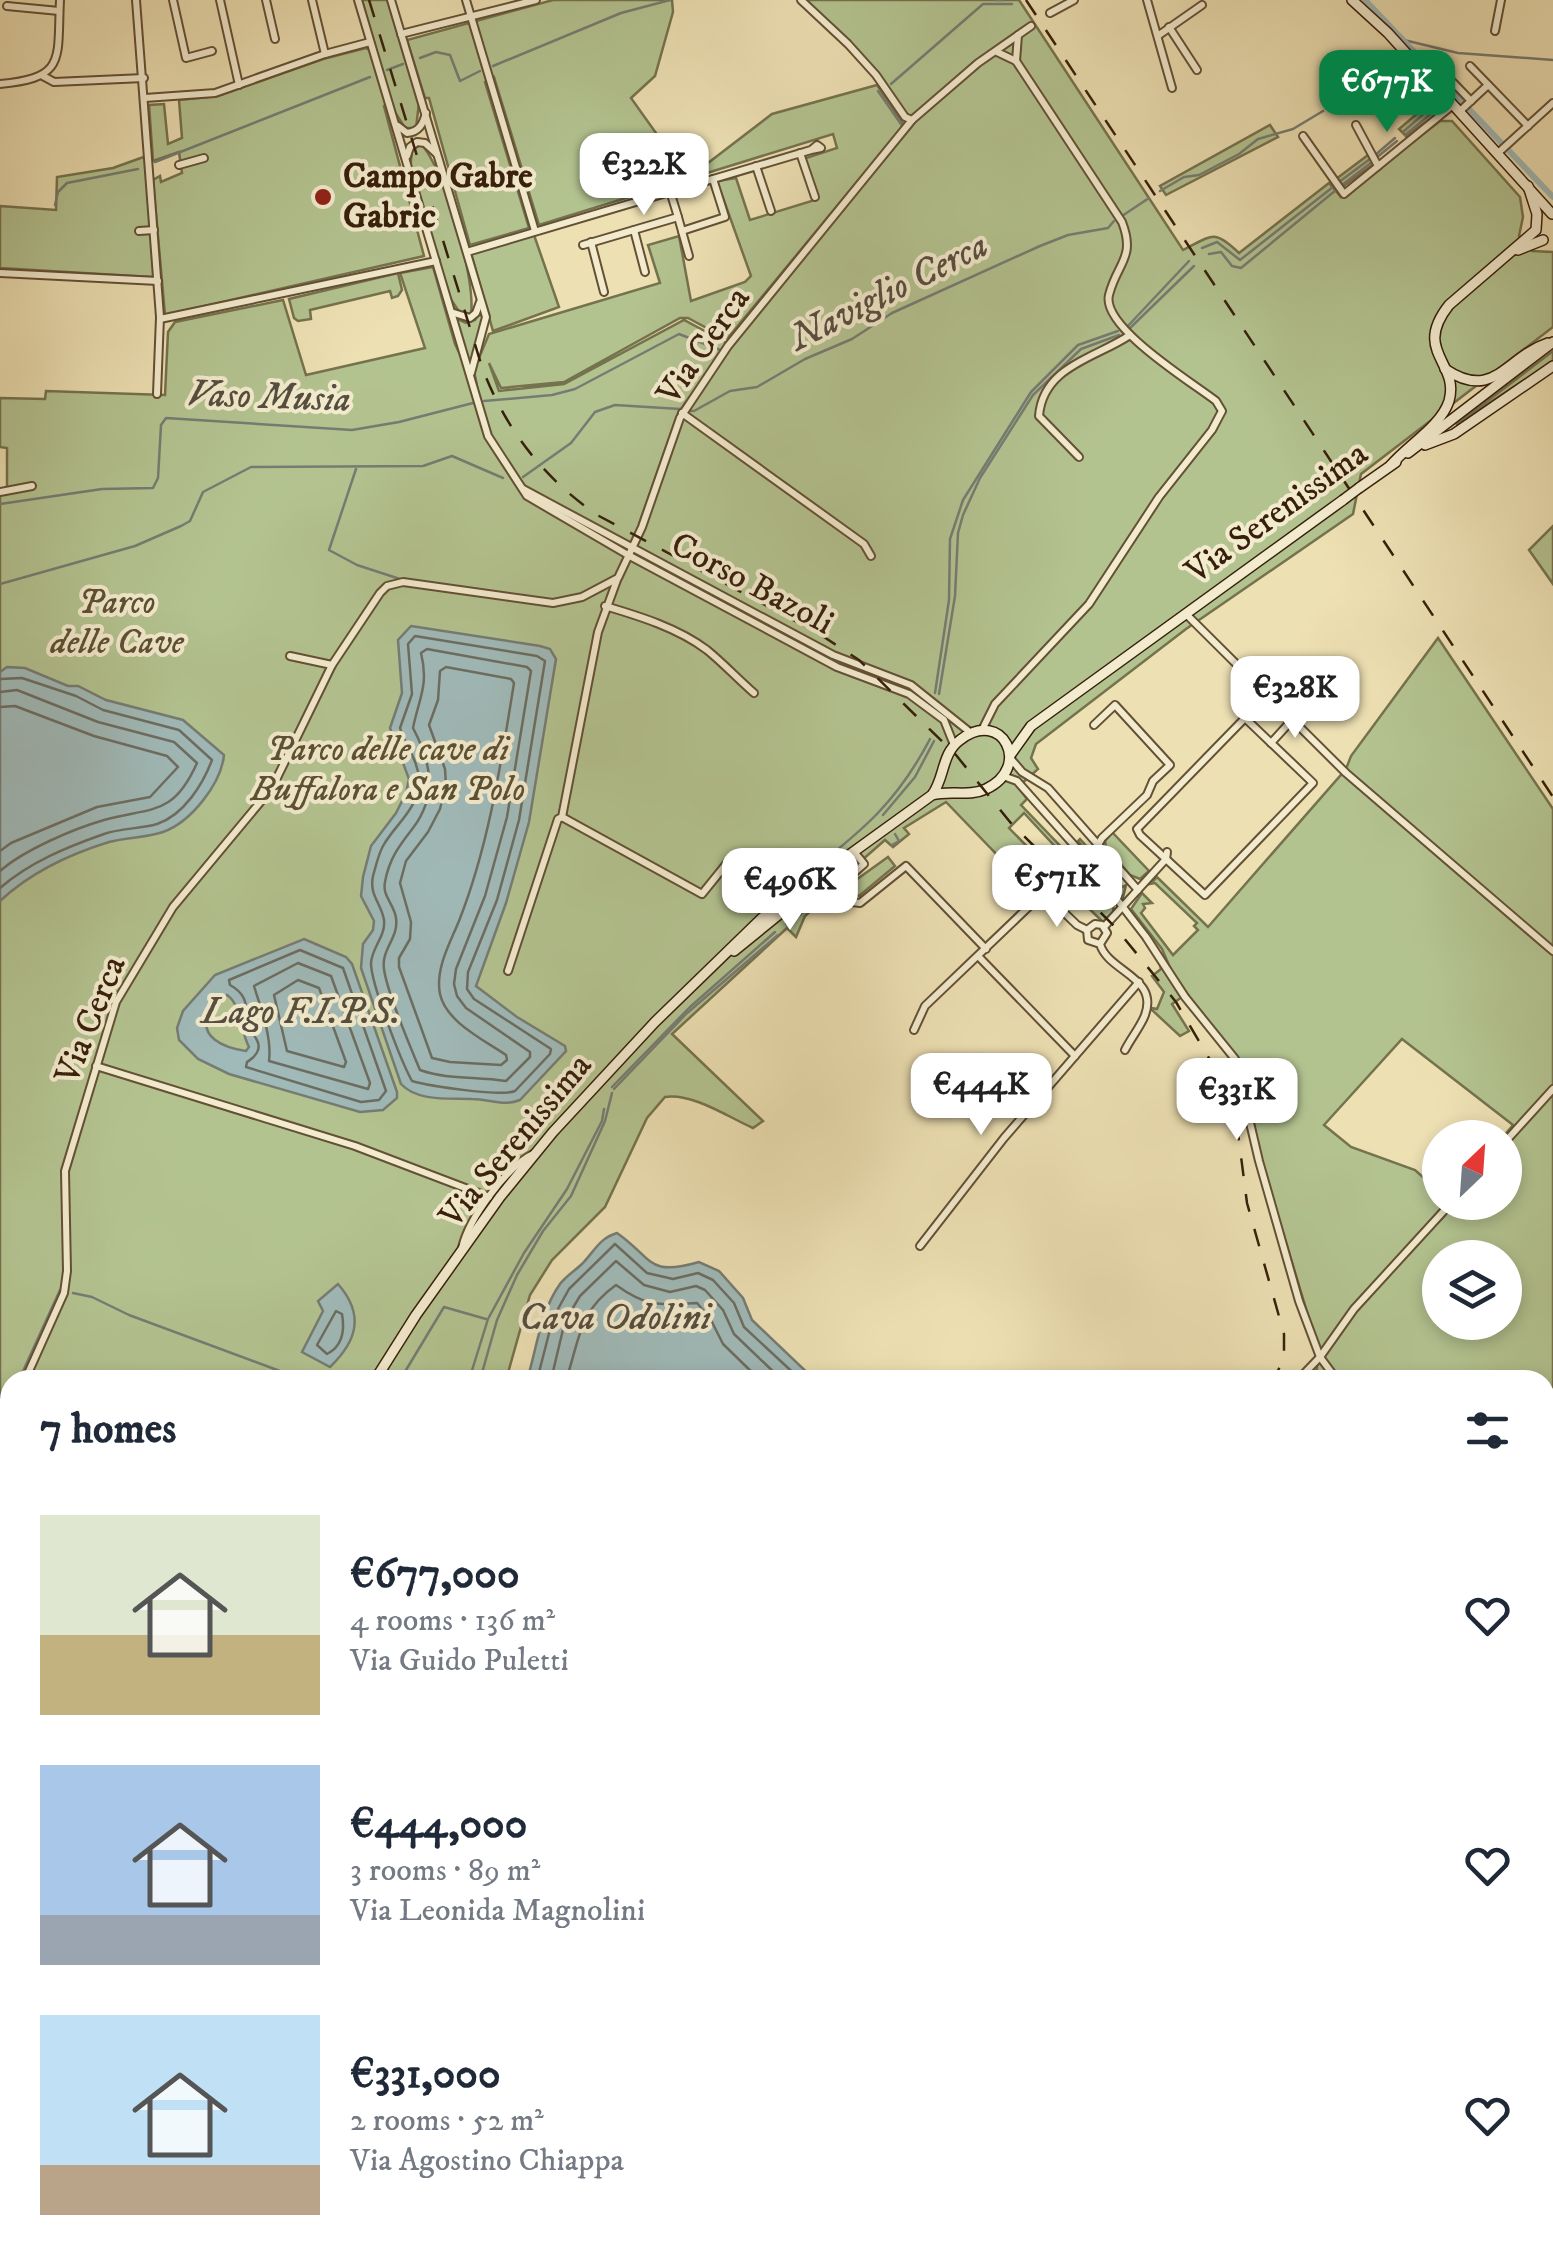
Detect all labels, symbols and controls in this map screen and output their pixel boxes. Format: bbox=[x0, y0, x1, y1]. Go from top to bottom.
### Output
pin: €677K bbox=[1317, 50, 1457, 135]
text: €677K bbox=[1341, 62, 1433, 102]
pin: €322K bbox=[574, 133, 714, 218]
text: €322K bbox=[602, 145, 686, 185]
place label: Campo Gabre Gabric bbox=[343, 155, 533, 239]
marker: Campo Gabre Gabric bbox=[312, 186, 334, 208]
water label: Naviglio Cerca bbox=[780, 221, 996, 363]
street label: Via Cerca bbox=[647, 278, 760, 414]
water label: Vaso Musia bbox=[186, 370, 352, 424]
street label: Via Serenissima bbox=[1176, 432, 1377, 594]
street label: Corso Bazoli bbox=[663, 523, 841, 645]
park label: Parco delle Cave bbox=[49, 581, 185, 665]
pin: €328K bbox=[1225, 656, 1365, 741]
text: €328K bbox=[1253, 668, 1337, 708]
park label: Parco delle cave di Buffalora e San Polo bbox=[250, 728, 525, 812]
pin: €571K bbox=[987, 845, 1127, 930]
pin: €496K bbox=[720, 848, 860, 933]
text: €571K bbox=[1014, 857, 1100, 897]
text: €496K bbox=[744, 860, 836, 900]
street label: Via Cerca bbox=[45, 950, 137, 1091]
water label: Lago F.I.P.S. bbox=[199, 988, 401, 1036]
street label: Via Serenissima bbox=[430, 1045, 602, 1238]
pin: €444K bbox=[911, 1053, 1051, 1138]
pin: €331K bbox=[1167, 1058, 1307, 1143]
text: €444K bbox=[933, 1065, 1029, 1105]
text: €331K bbox=[1199, 1070, 1275, 1110]
north arrow bbox=[1422, 1120, 1522, 1220]
map controls bbox=[1422, 1120, 1522, 1340]
button: layers bbox=[1422, 1240, 1522, 1340]
water label: Cava Odolini bbox=[519, 1294, 713, 1342]
icon: filters bbox=[1460, 1403, 1515, 1458]
text: 7 homes bbox=[40, 1404, 176, 1456]
text: €677,000 bbox=[350, 1549, 520, 1601]
icon: home bbox=[120, 1555, 240, 1675]
icon: heart bbox=[1460, 1588, 1515, 1643]
text: 4 rooms · 136 m² bbox=[350, 1601, 555, 1641]
text: Via Guido Puletti bbox=[350, 1641, 569, 1681]
text: €444,000 bbox=[350, 1799, 527, 1851]
icon: home bbox=[120, 1805, 240, 1925]
icon: heart bbox=[1460, 1838, 1515, 1893]
text: 3 rooms · 89 m² bbox=[350, 1851, 540, 1891]
text: Via Leonida Magnolini bbox=[350, 1891, 645, 1931]
text: €331,000 bbox=[350, 2049, 501, 2101]
icon: home bbox=[120, 2055, 240, 2175]
icon: heart bbox=[1460, 2088, 1515, 2143]
text: 2 rooms · 52 m² bbox=[350, 2101, 544, 2141]
text: Via Agostino Chiappa bbox=[350, 2141, 624, 2181]

